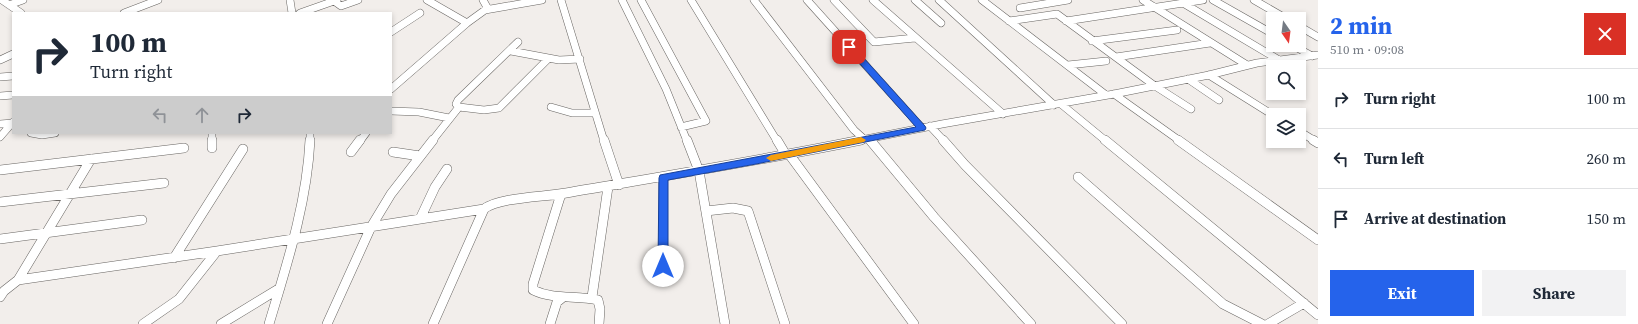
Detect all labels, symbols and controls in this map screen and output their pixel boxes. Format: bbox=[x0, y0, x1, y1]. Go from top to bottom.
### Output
text: 2 min bbox=[1330, 9, 1392, 42]
north arrow bbox=[1266, 12, 1306, 52]
map controls bbox=[1266, 12, 1306, 148]
button: close bbox=[1584, 13, 1626, 55]
text: 100 m bbox=[90, 23, 167, 61]
icon: right bbox=[24, 28, 76, 80]
pin bbox=[832, 30, 866, 64]
icon: arrive bbox=[838, 36, 860, 58]
text: 510 m · 09:08 bbox=[1330, 41, 1404, 58]
text: Turn right bbox=[90, 59, 172, 84]
button: search bbox=[1266, 60, 1306, 100]
icon: right bbox=[1330, 88, 1352, 110]
text: Turn right bbox=[1364, 88, 1436, 109]
text: 100 m bbox=[1586, 88, 1626, 109]
icon: left bbox=[149, 104, 171, 126]
icon: ahead bbox=[191, 104, 213, 126]
icon: right bbox=[233, 104, 255, 126]
button: layers bbox=[1266, 108, 1306, 148]
icon: left bbox=[1330, 148, 1352, 170]
text: Turn left bbox=[1364, 148, 1424, 169]
text: 260 m bbox=[1586, 148, 1626, 169]
icon: arrive bbox=[1330, 208, 1352, 230]
text: Arrive at destination bbox=[1364, 208, 1506, 229]
text: 150 m bbox=[1586, 208, 1626, 229]
position arrow bbox=[642, 245, 684, 287]
button: Exit bbox=[1330, 270, 1474, 316]
button: Share bbox=[1482, 270, 1626, 316]

